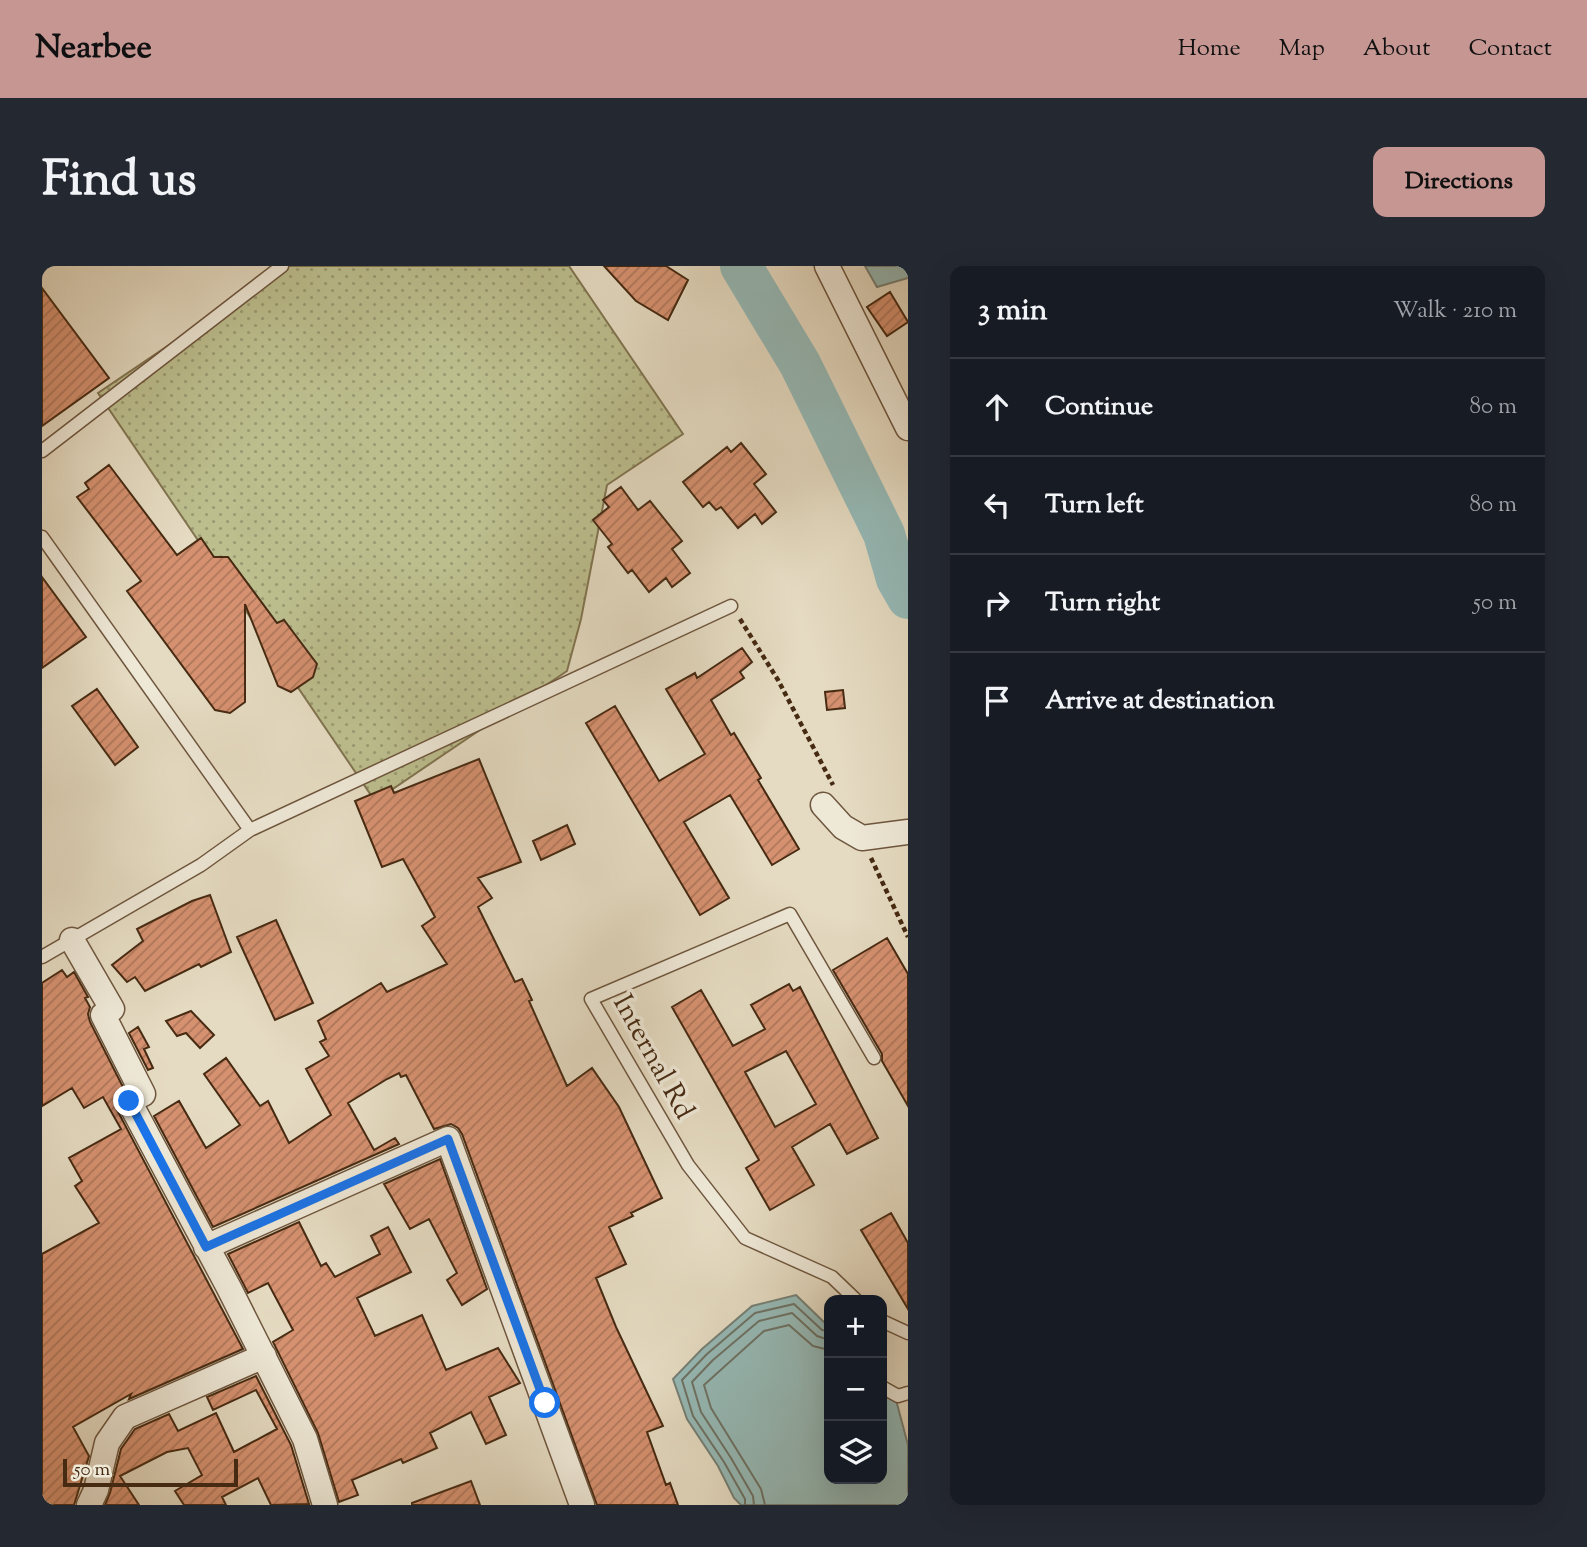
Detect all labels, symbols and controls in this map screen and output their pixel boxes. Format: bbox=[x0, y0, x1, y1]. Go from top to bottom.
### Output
text: Nearbee bbox=[35, 25, 152, 73]
text: Home bbox=[1178, 32, 1241, 66]
text: Map bbox=[1279, 32, 1325, 66]
text: About bbox=[1363, 32, 1430, 66]
text: Contact bbox=[1468, 32, 1552, 66]
text: Find us bbox=[42, 147, 196, 217]
button: Directions bbox=[1373, 147, 1545, 217]
text: 3 min bbox=[978, 290, 1048, 333]
text: Walk · 210 m bbox=[1393, 295, 1517, 328]
icon: ahead bbox=[978, 388, 1016, 426]
text: Continue bbox=[1045, 389, 1153, 426]
text: 80 m bbox=[1469, 391, 1517, 424]
icon: left bbox=[978, 486, 1016, 524]
text: Turn left bbox=[1045, 487, 1144, 524]
text: 80 m bbox=[1469, 489, 1517, 522]
icon: right bbox=[978, 584, 1016, 622]
text: Turn right bbox=[1045, 585, 1160, 622]
text: 50 m bbox=[1473, 587, 1517, 620]
icon: arrive bbox=[978, 682, 1016, 720]
text: Arrive at destination bbox=[1045, 683, 1275, 720]
street label: Internal Rd bbox=[602, 988, 703, 1127]
route end bbox=[113, 1085, 144, 1116]
map controls bbox=[824, 1295, 887, 1484]
button: + bbox=[824, 1295, 887, 1358]
button: − bbox=[824, 1358, 887, 1421]
route start bbox=[529, 1387, 560, 1418]
button: layers bbox=[824, 1421, 887, 1484]
scale bar bbox=[63, 1456, 238, 1488]
text: 50 m bbox=[74, 1457, 110, 1484]

